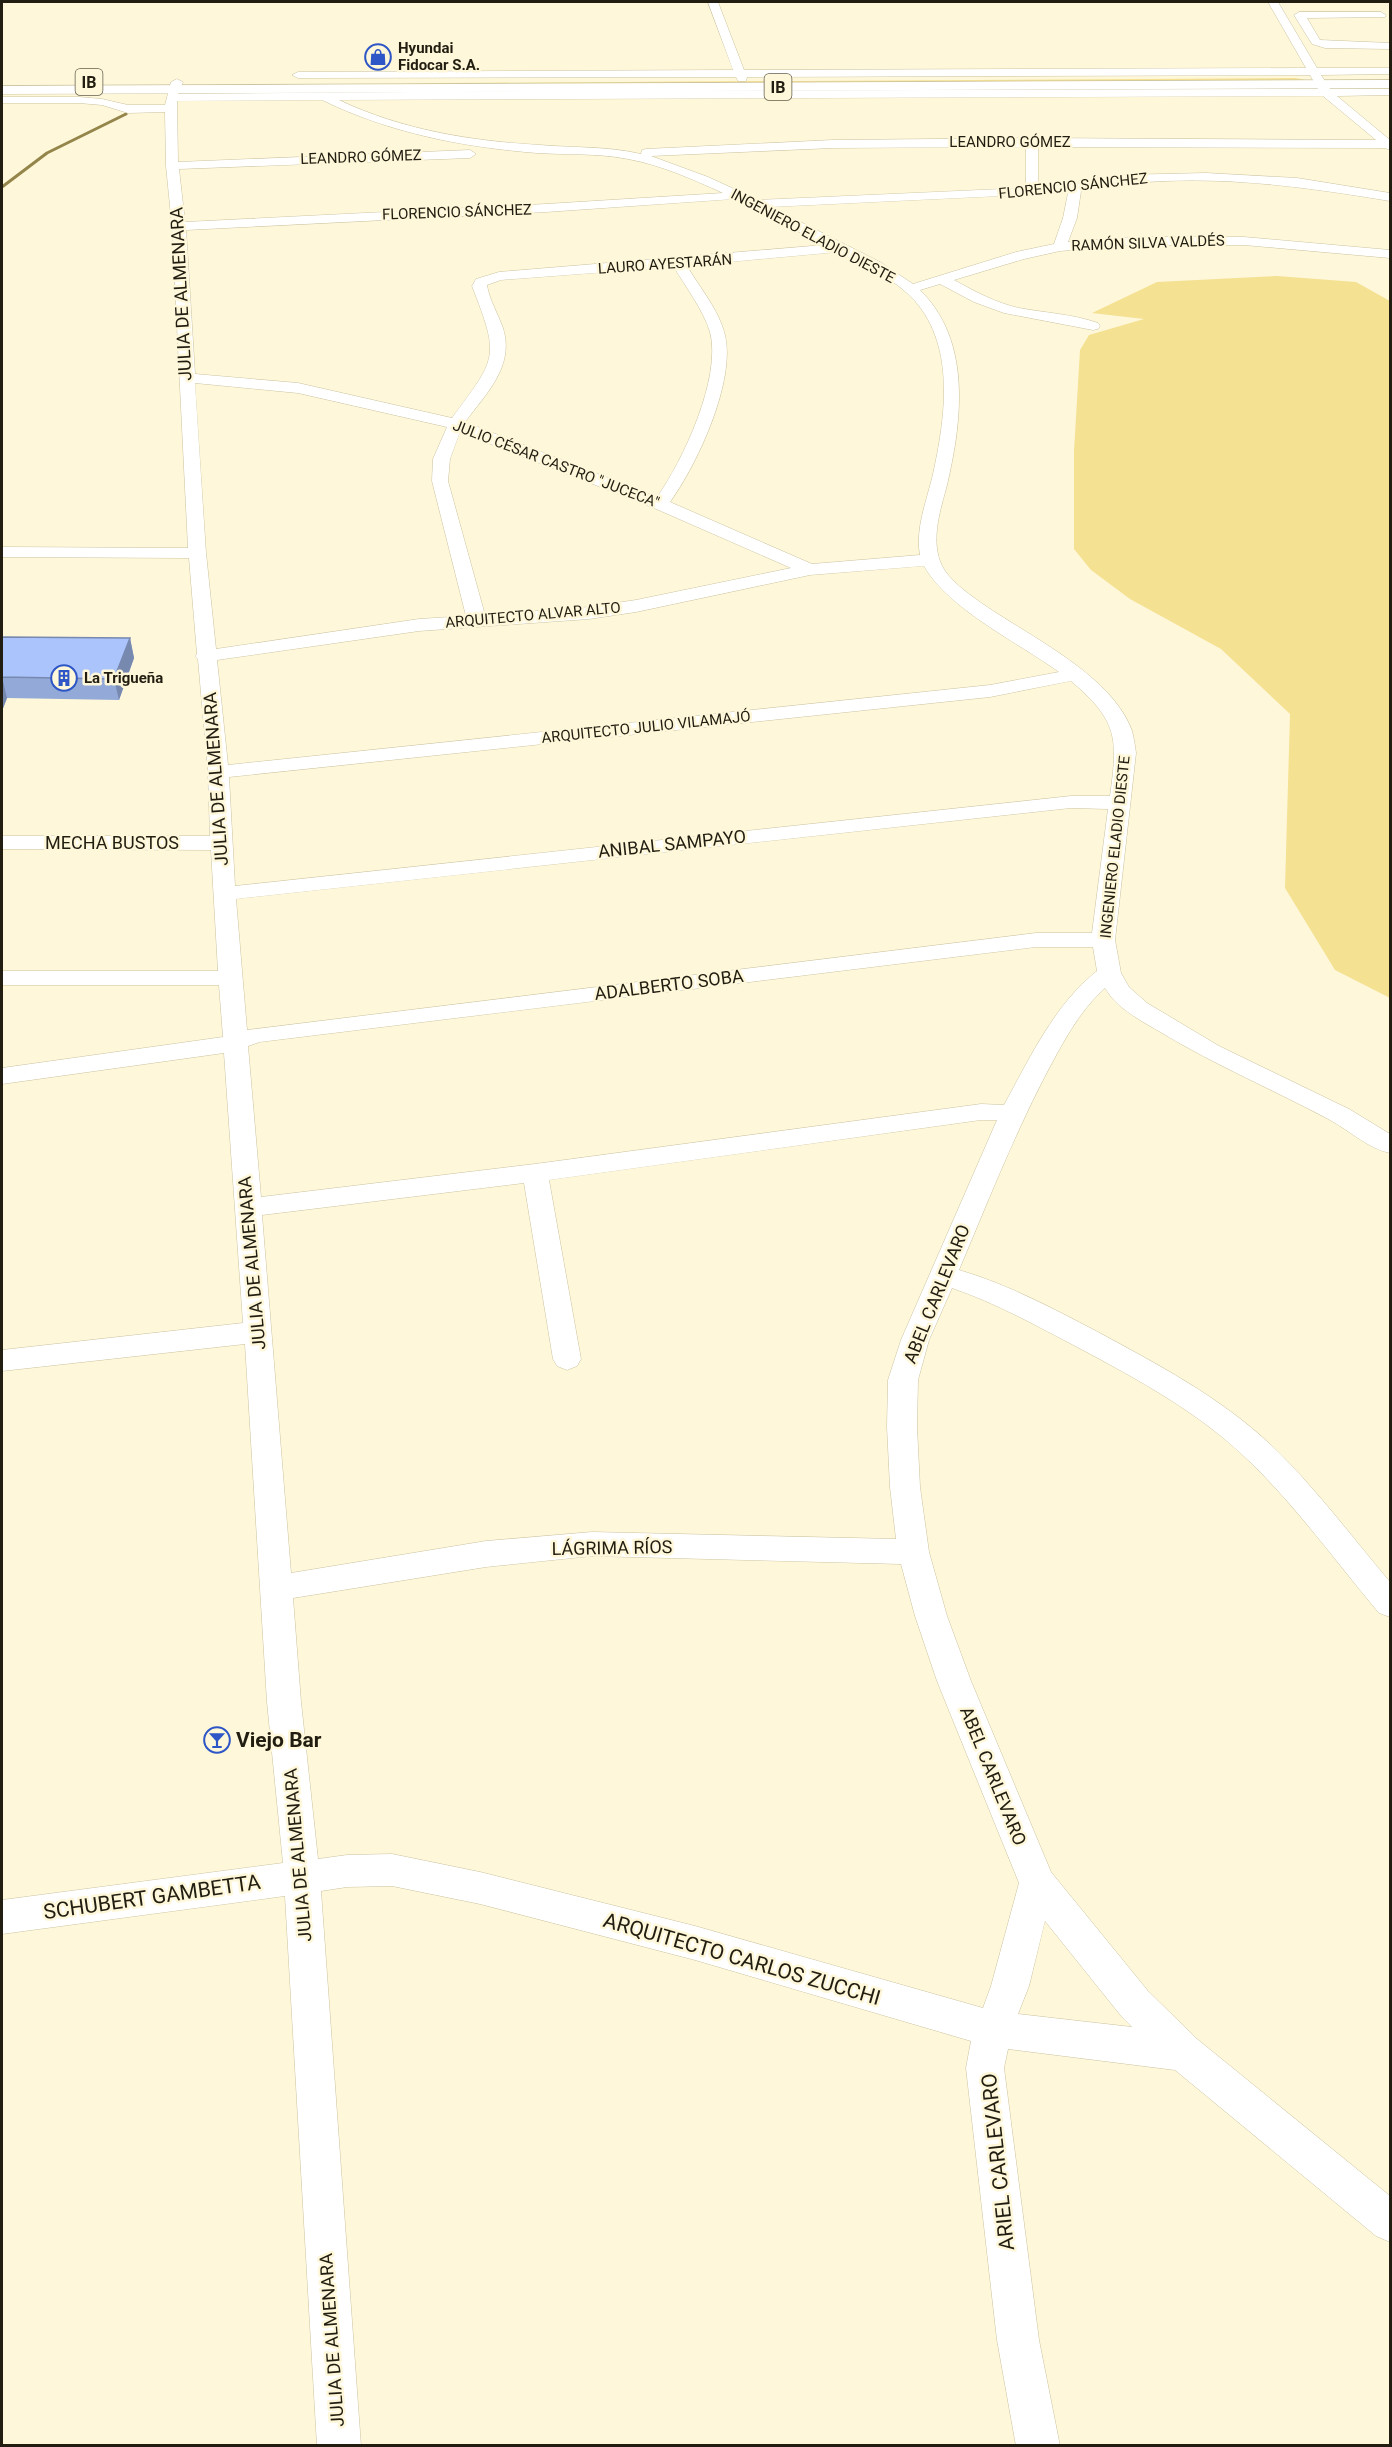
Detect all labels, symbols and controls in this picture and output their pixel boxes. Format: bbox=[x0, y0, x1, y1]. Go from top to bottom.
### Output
place label: Hyundai Fidocar S.A. bbox=[398, 39, 480, 74]
shop icon: Hyundai Fidocar S.A. bbox=[363, 42, 393, 72]
road number: IB bbox=[76, 69, 103, 95]
road number: IB bbox=[764, 74, 792, 100]
street label: LEANDRO GÓMEZ bbox=[949, 133, 1071, 151]
street label: LEANDRO GÓMEZ bbox=[300, 146, 422, 168]
street label: FLORENCIO SÁNCHEZ bbox=[998, 169, 1149, 203]
street label: INGENIERO ELADIO DIESTE bbox=[728, 185, 899, 287]
street label: FLORENCIO SÁNCHEZ bbox=[382, 200, 532, 224]
street label: JULIA DE ALMENARA bbox=[165, 206, 196, 381]
street label: RAMÓN SILVA VALDÉS bbox=[1071, 231, 1225, 255]
street label: LAURO AYESTARÁN bbox=[597, 250, 733, 278]
street label: JULIO CÉSAR CASTRO "JUCECA" bbox=[450, 416, 662, 512]
street label: ARQUITECTO ALVAR ALTO bbox=[445, 598, 621, 632]
building icon: La Trigueña bbox=[49, 663, 79, 693]
place label: La Trigueña bbox=[84, 669, 163, 687]
street label: JULIA DE ALMENARA bbox=[199, 691, 232, 867]
street label: ARQUITECTO JULIO VILAMAJÓ bbox=[541, 707, 751, 747]
street label: INGENIERO ELADIO DIESTE bbox=[1096, 754, 1134, 939]
street label: ANIBAL SAMPAYO bbox=[597, 825, 747, 862]
street label: MECHA BUSTOS bbox=[45, 832, 179, 853]
street label: ADALBERTO SOBA bbox=[593, 965, 745, 1004]
street label: JULIA DE ALMENARA bbox=[233, 1175, 270, 1351]
street label: ABEL CARLEVARO bbox=[899, 1221, 974, 1366]
street label: LÁGRIMA RÍOS bbox=[551, 1536, 673, 1559]
street label: ABEL CARLEVARO bbox=[956, 1703, 1031, 1848]
bar icon: Viejo Bar bbox=[202, 1725, 232, 1755]
place label: Viejo Bar bbox=[236, 1728, 322, 1752]
street label: JULIA DE ALMENARA bbox=[279, 1767, 316, 1943]
street label: SCHUBERT GAMBETTA bbox=[42, 1870, 262, 1924]
street label: ARQUITECTO CARLOS ZUCCHI bbox=[601, 1908, 883, 2010]
street label: ARIEL CARLEVARO bbox=[977, 2072, 1019, 2252]
street label: JULIA DE ALMENARA bbox=[315, 2252, 348, 2428]

